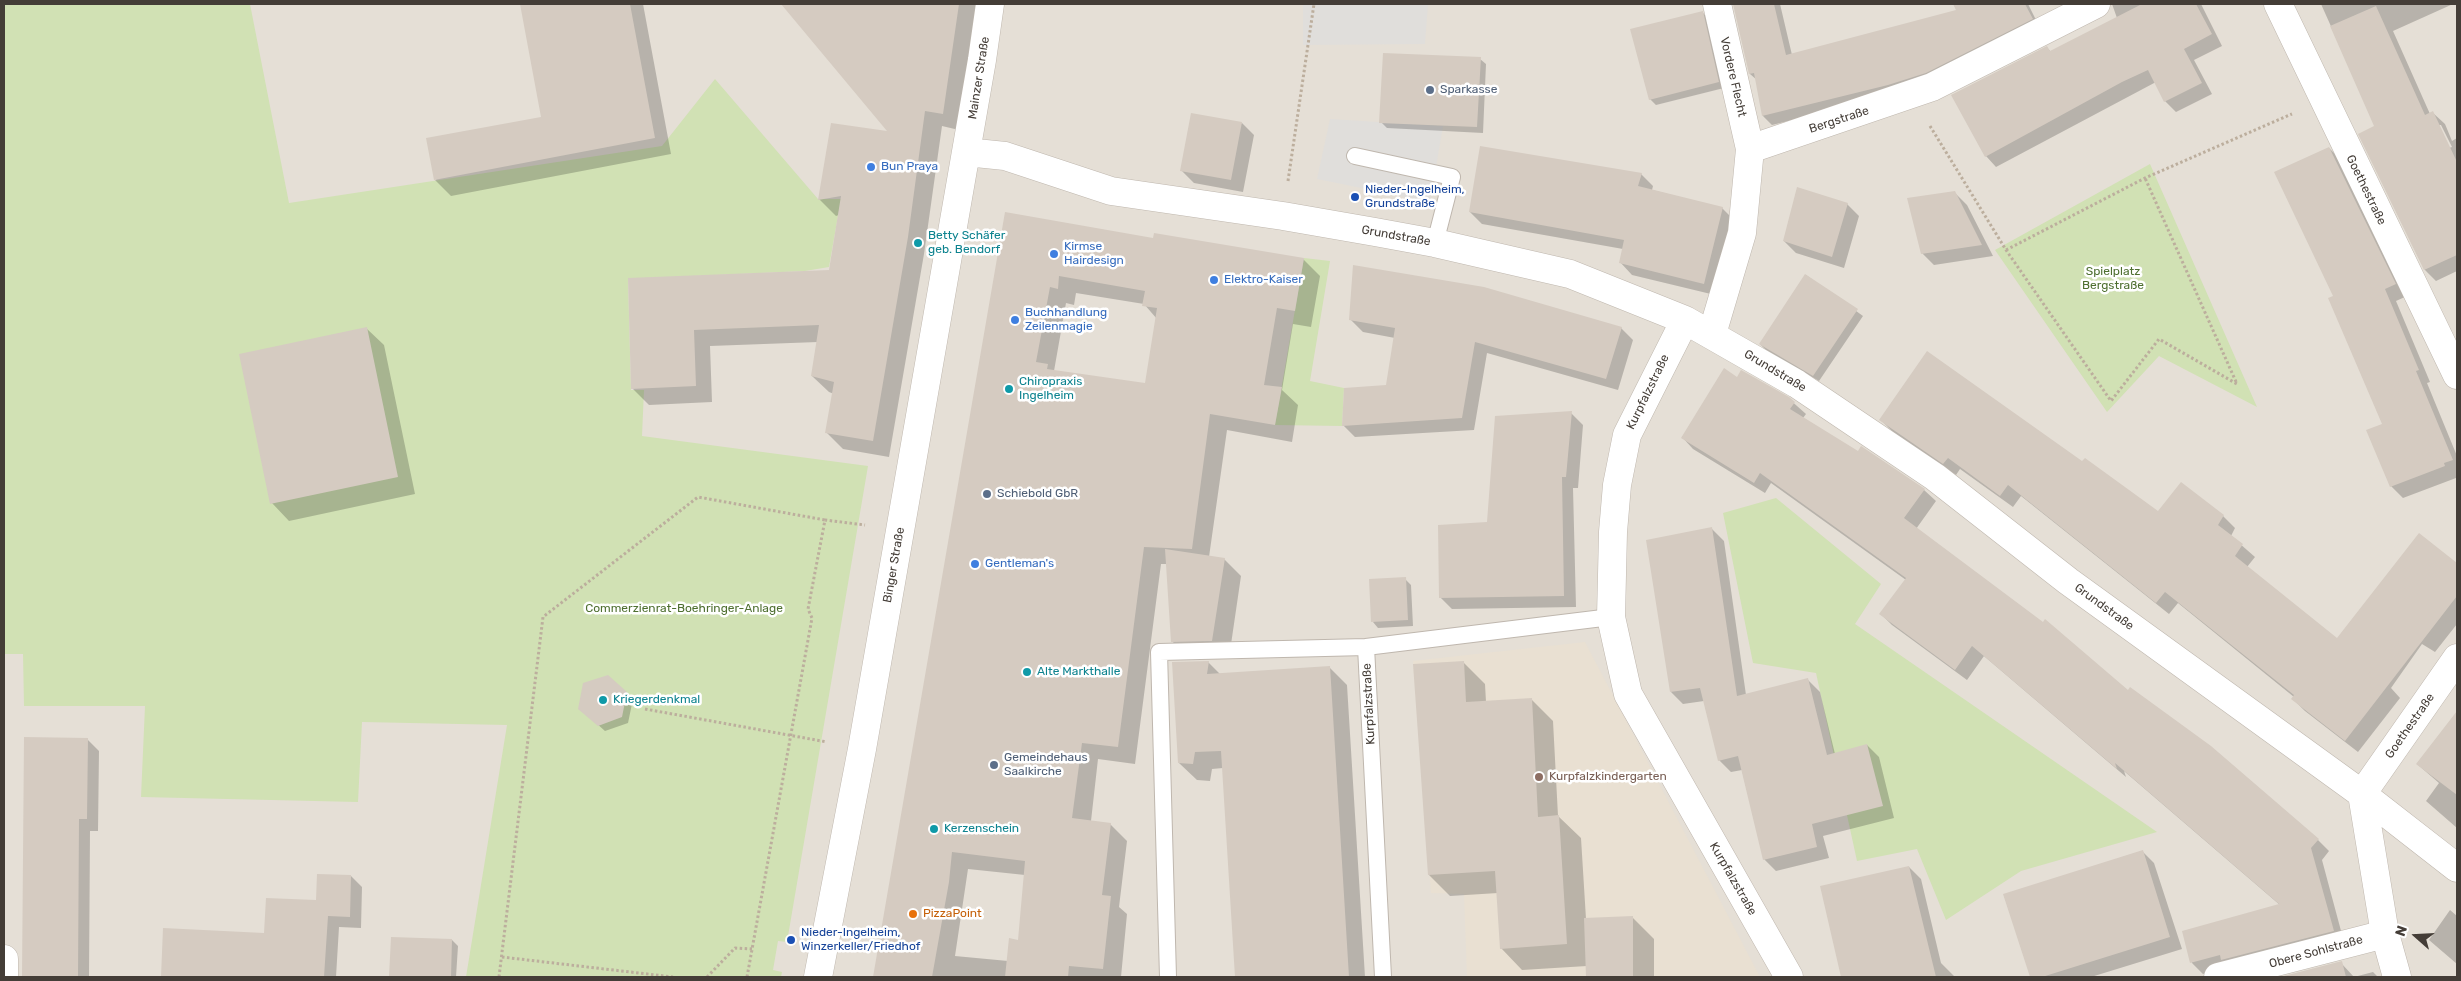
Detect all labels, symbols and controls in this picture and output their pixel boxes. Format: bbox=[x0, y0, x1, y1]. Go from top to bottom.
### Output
street label: Mainzer Straße bbox=[965, 36, 993, 120]
street label: Vordere Flecht bbox=[1717, 36, 1749, 118]
place label: Sparkasse bbox=[1440, 83, 1497, 97]
marker: Sparkasse bbox=[1424, 84, 1436, 96]
street label: Bergstraße bbox=[1807, 104, 1871, 136]
street label: Goethestraße bbox=[2343, 153, 2389, 227]
place label: Bun Praya bbox=[881, 160, 938, 174]
marker: Bun Praya bbox=[865, 161, 877, 173]
place label: Nieder-Ingelheim, Grundstraße bbox=[1365, 183, 1465, 211]
marker: Nieder-Ingelheim, Grundstraße bbox=[1349, 191, 1361, 203]
street label: Grundstraße bbox=[1360, 223, 1432, 249]
place label: Betty Schäfer geb. Bendorf bbox=[928, 229, 1005, 257]
marker: Betty Schäfer geb. Bendorf bbox=[912, 237, 924, 249]
place label: Kirmse Hairdesign bbox=[1064, 240, 1124, 268]
marker: Kirmse Hairdesign bbox=[1048, 248, 1060, 260]
park label: Spielplatz Bergstraße bbox=[2082, 265, 2144, 293]
place label: Elektro-Kaiser bbox=[1224, 273, 1303, 287]
marker: Elektro-Kaiser bbox=[1208, 274, 1220, 286]
place label: Buchhandlung Zeilenmagie bbox=[1025, 306, 1107, 334]
marker: Buchhandlung Zeilenmagie bbox=[1009, 314, 1021, 326]
street label: Grundstraße bbox=[1741, 347, 1809, 395]
street label: Kurpfalzstraße bbox=[1624, 352, 1672, 432]
place label: Chiropraxis Ingelheim bbox=[1019, 375, 1082, 403]
marker: Chiropraxis Ingelheim bbox=[1003, 383, 1015, 395]
place label: Schiebold GbR bbox=[997, 487, 1078, 501]
marker: Schiebold GbR bbox=[981, 488, 993, 500]
street label: Binger Straße bbox=[880, 526, 908, 604]
place label: Gentleman's bbox=[985, 557, 1054, 571]
marker: Gentleman's bbox=[969, 558, 981, 570]
street label: Grundstraße bbox=[2071, 581, 2137, 633]
park label: Commerzienrat-Boehringer-Anlage bbox=[585, 602, 783, 616]
street label: Kurpfalzstraße bbox=[1360, 663, 1378, 745]
place label: Alte Markthalle bbox=[1037, 665, 1120, 679]
marker: Alte Markthalle bbox=[1021, 666, 1033, 678]
street label: Goethestraße bbox=[2382, 691, 2438, 761]
place label: Kriegerdenkmal bbox=[613, 693, 700, 707]
marker: Kriegerdenkmal bbox=[597, 694, 609, 706]
place label: Gemeindehaus Saalkirche bbox=[1004, 751, 1088, 779]
marker: Gemeindehaus Saalkirche bbox=[988, 759, 1000, 771]
place label: Kurpfalzkindergarten bbox=[1549, 770, 1667, 784]
marker: Kurpfalzkindergarten bbox=[1533, 771, 1545, 783]
place label: Kerzenschein bbox=[944, 822, 1019, 836]
marker: Kerzenschein bbox=[928, 823, 940, 835]
street label: Kurpfalzstraße bbox=[1706, 840, 1760, 918]
place label: PizzaPoint bbox=[923, 907, 982, 921]
marker: PizzaPoint bbox=[907, 908, 919, 920]
north arrow bbox=[2391, 911, 2441, 961]
text: N bbox=[2392, 923, 2411, 938]
place label: Nieder-Ingelheim, Winzerkeller/Friedhof bbox=[801, 926, 920, 954]
street label: Obere Sohlstraße bbox=[2268, 933, 2364, 971]
marker: Nieder-Ingelheim, Winzerkeller/Friedhof bbox=[785, 934, 797, 946]

